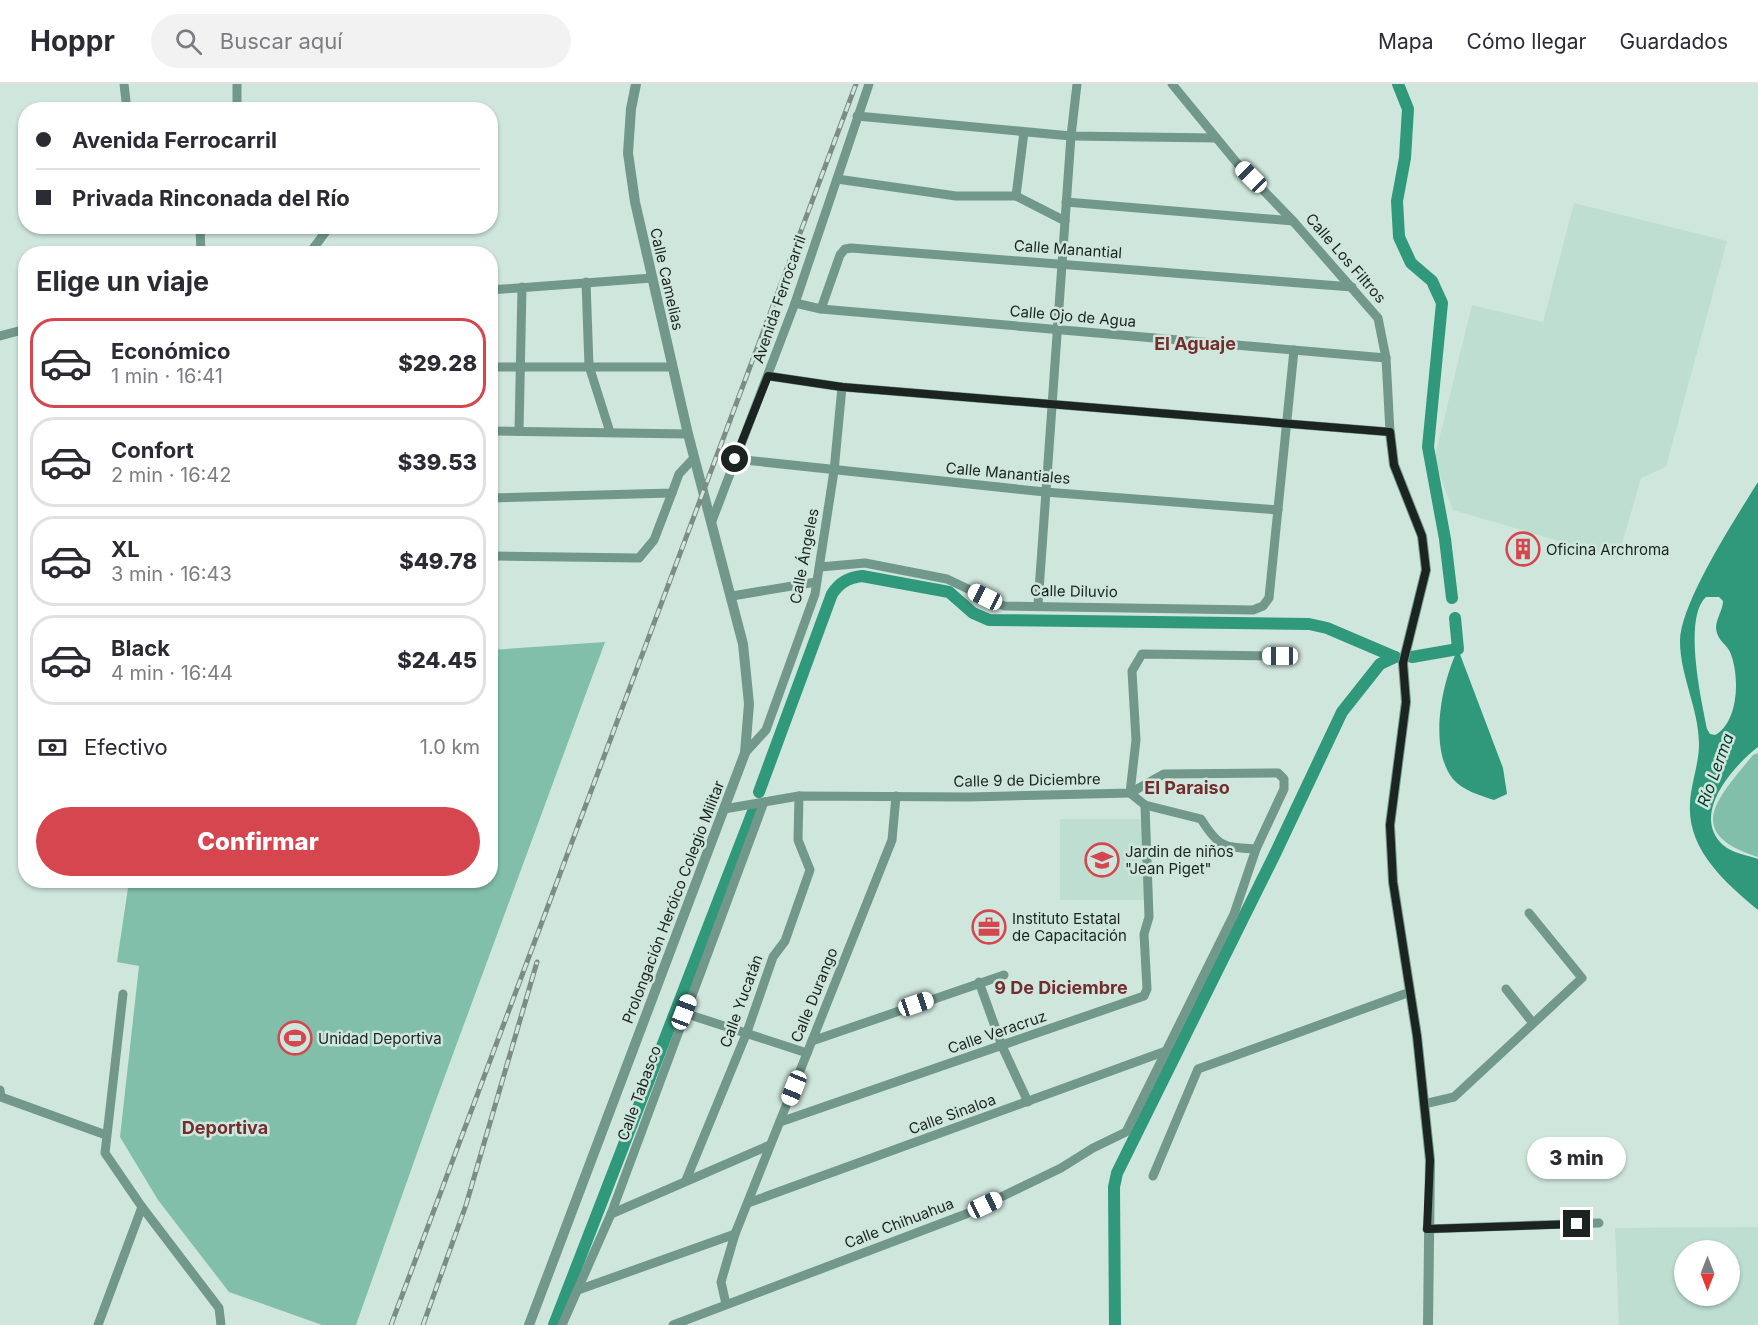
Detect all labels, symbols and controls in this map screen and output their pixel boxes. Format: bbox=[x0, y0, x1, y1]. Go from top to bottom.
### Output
search box bbox=[151, 14, 571, 68]
text: Hoppr bbox=[30, 24, 115, 58]
icon: search bbox=[172, 25, 205, 58]
text: Buscar aquí bbox=[220, 28, 343, 54]
text: Mapa bbox=[1378, 29, 1434, 54]
text: Cómo llegar bbox=[1467, 29, 1586, 54]
text: Guardados bbox=[1619, 29, 1728, 54]
text: Avenida Ferrocarril bbox=[72, 127, 277, 153]
car bbox=[1232, 158, 1270, 196]
text: Privada Rinconada del Río bbox=[72, 185, 350, 211]
street label: Calle Los Filtros bbox=[1302, 209, 1390, 307]
street label: Calle Camelias bbox=[646, 226, 688, 332]
street label: Avenida Ferrocarril bbox=[748, 233, 810, 365]
street label: Calle Manantial bbox=[1013, 236, 1123, 262]
text: Elige un viaje bbox=[36, 265, 209, 298]
street label: Calle Ojo de Agua bbox=[1009, 301, 1137, 331]
district label: El Aguaje bbox=[1154, 333, 1236, 354]
icon: car bbox=[39, 336, 93, 390]
text: Económico bbox=[111, 338, 230, 364]
text: $29.28 bbox=[398, 350, 477, 376]
text: 1 min · 16:41 bbox=[111, 364, 223, 388]
icon: car bbox=[39, 435, 93, 489]
text: Confort bbox=[111, 437, 194, 463]
route start bbox=[721, 445, 748, 472]
text: $39.53 bbox=[398, 449, 477, 475]
street label: Calle Manantiales bbox=[945, 458, 1071, 488]
text: 2 min · 16:42 bbox=[111, 463, 231, 487]
street label: Calle Ángeles bbox=[785, 506, 823, 605]
building icon: Oficina Archroma bbox=[1505, 531, 1541, 567]
icon: car bbox=[39, 534, 93, 588]
text: XL bbox=[111, 536, 140, 562]
place label: Oficina Archroma bbox=[1546, 540, 1670, 559]
text: $49.78 bbox=[399, 548, 477, 574]
text: 3 min · 16:43 bbox=[111, 562, 232, 586]
car bbox=[965, 581, 1005, 613]
street label: Calle Diluvio bbox=[1030, 581, 1118, 601]
icon: car bbox=[39, 633, 93, 687]
text: Black bbox=[111, 635, 170, 661]
text: $24.45 bbox=[397, 647, 477, 673]
car bbox=[1262, 647, 1298, 665]
text: 4 min · 16:44 bbox=[111, 661, 233, 685]
water label: Río Lerma bbox=[1692, 730, 1738, 809]
icon: cash bbox=[36, 731, 69, 764]
text: Efectivo bbox=[84, 734, 168, 760]
text: 1.0 km bbox=[420, 735, 480, 759]
street label: Calle 9 de Diciembre bbox=[953, 769, 1101, 791]
street label: Prolongación Heróico Colegio Militar bbox=[618, 777, 728, 1026]
district label: El Paraiso bbox=[1144, 777, 1230, 798]
button: Confirmar bbox=[36, 807, 480, 876]
school or university icon: Jardin de niños "Jean Piget" bbox=[1084, 842, 1120, 878]
place label: Jardin de niños "Jean Piget" bbox=[1125, 842, 1234, 878]
office icon: Instituto Estatal de Capacitación bbox=[971, 909, 1007, 945]
place label: Instituto Estatal de Capacitación bbox=[1012, 909, 1127, 945]
street label: Calle Durango bbox=[786, 945, 842, 1045]
street label: Calle Yucatán bbox=[715, 952, 767, 1050]
district label: 9 De Diciembre bbox=[994, 977, 1128, 998]
car bbox=[896, 990, 936, 1018]
car bbox=[669, 992, 699, 1032]
street label: Calle Veracruz bbox=[945, 1006, 1049, 1058]
sports icon: Unidad Deportiva bbox=[277, 1020, 313, 1056]
place label: Unidad Deportiva bbox=[318, 1029, 442, 1048]
street label: Calle Tabasco bbox=[613, 1043, 665, 1143]
car bbox=[779, 1068, 809, 1108]
street label: Calle Sinaloa bbox=[906, 1089, 998, 1139]
district label: Deportiva bbox=[182, 1117, 268, 1138]
callout: 3 min bbox=[1528, 1137, 1626, 1179]
text: 3 min bbox=[1549, 1146, 1604, 1170]
car bbox=[965, 1189, 1005, 1221]
street label: Calle Chihuahua bbox=[842, 1193, 956, 1253]
route end bbox=[1563, 1210, 1590, 1237]
north arrow bbox=[1674, 1240, 1740, 1306]
map controls bbox=[1674, 1240, 1740, 1306]

